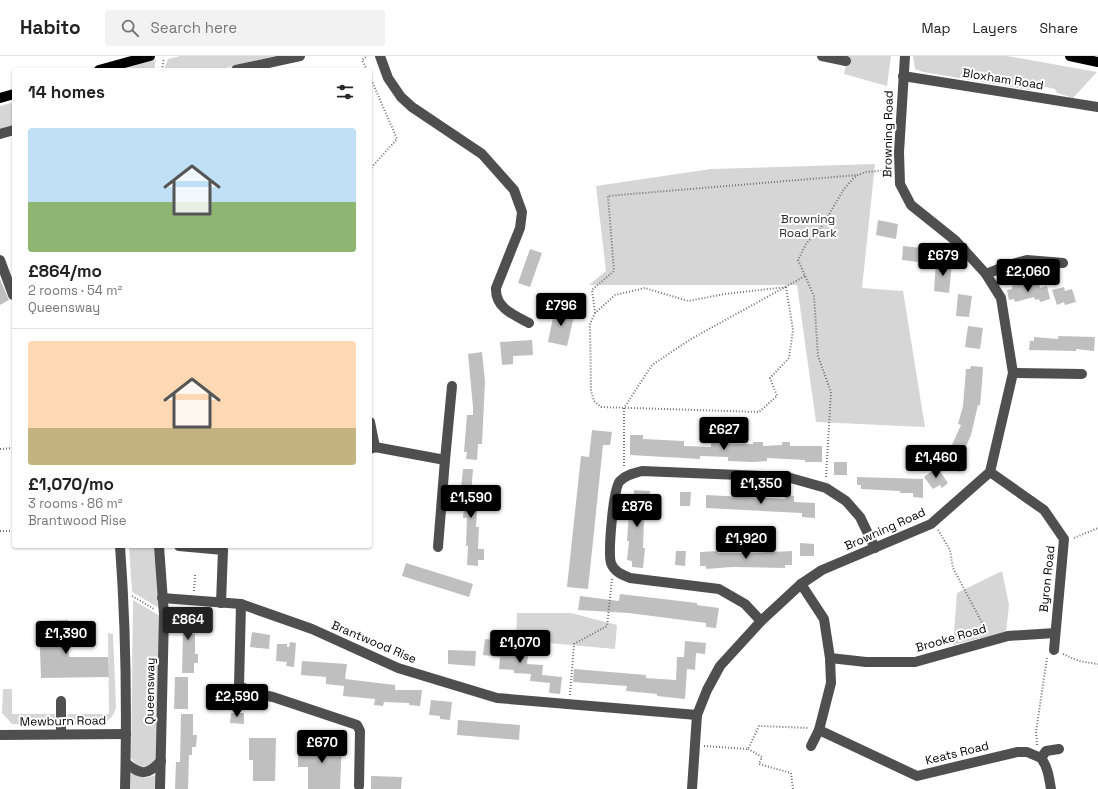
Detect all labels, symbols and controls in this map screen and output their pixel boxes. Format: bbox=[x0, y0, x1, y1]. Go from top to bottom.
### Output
search box bbox=[105, 10, 385, 46]
text: Habito bbox=[20, 15, 81, 40]
icon: search bbox=[119, 17, 141, 39]
text: Search here bbox=[151, 18, 237, 37]
text: Map bbox=[921, 19, 951, 37]
text: Layers bbox=[973, 19, 1017, 37]
text: Share bbox=[1039, 19, 1078, 37]
street label: Bloxham Road bbox=[961, 65, 1045, 93]
text: 14 homes bbox=[28, 81, 105, 103]
icon: filters bbox=[334, 81, 356, 103]
street label: Browning Road bbox=[879, 90, 897, 178]
icon: home bbox=[156, 154, 228, 226]
park label: Browning Road Park bbox=[779, 211, 837, 241]
pin: £679 bbox=[919, 243, 967, 277]
text: £679 bbox=[927, 247, 959, 264]
pin: £2,060 bbox=[995, 259, 1061, 293]
text: £864/mo bbox=[28, 260, 102, 282]
text: £2,060 bbox=[1006, 263, 1050, 280]
text: 2 rooms · 54 m² bbox=[28, 282, 122, 299]
pin: £796 bbox=[537, 293, 585, 327]
text: £796 bbox=[545, 297, 577, 314]
text: Queensway bbox=[28, 299, 100, 316]
icon: home bbox=[156, 367, 228, 439]
pin: £627 bbox=[700, 417, 748, 451]
text: £627 bbox=[708, 421, 740, 438]
pin: £1,460 bbox=[903, 445, 969, 479]
text: £1,460 bbox=[915, 449, 957, 466]
pin: £1,350 bbox=[728, 471, 794, 505]
text: £1,070/mo bbox=[28, 473, 114, 495]
text: £1,350 bbox=[740, 475, 782, 492]
pin: £1,590 bbox=[438, 485, 504, 519]
text: £1,590 bbox=[450, 489, 492, 506]
pin: £876 bbox=[613, 494, 661, 528]
text: 3 rooms · 86 m² bbox=[28, 495, 122, 512]
text: £876 bbox=[621, 498, 653, 515]
street label: Browning Road bbox=[842, 504, 928, 554]
text: Brantwood Rise bbox=[28, 512, 127, 529]
pin: £1,920 bbox=[713, 526, 779, 560]
text: £1,920 bbox=[725, 530, 767, 547]
street label: Byron Road bbox=[1036, 545, 1058, 613]
pin: £864 bbox=[164, 607, 212, 641]
text: £864 bbox=[172, 611, 204, 628]
street label: Brantwood Rise bbox=[329, 617, 419, 667]
street label: Brooke Road bbox=[914, 620, 988, 656]
pin: £1,390 bbox=[33, 621, 99, 655]
text: £1,390 bbox=[45, 625, 87, 642]
pin: £1,070 bbox=[487, 630, 553, 664]
text: £1,070 bbox=[499, 634, 541, 651]
street label: Queensway bbox=[141, 657, 159, 725]
pin: £2,590 bbox=[204, 684, 270, 718]
text: £2,590 bbox=[215, 688, 259, 705]
street label: Mewburn Road bbox=[20, 712, 106, 730]
pin: £670 bbox=[298, 730, 346, 764]
text: £670 bbox=[306, 734, 338, 751]
street label: Keats Road bbox=[923, 737, 991, 769]

